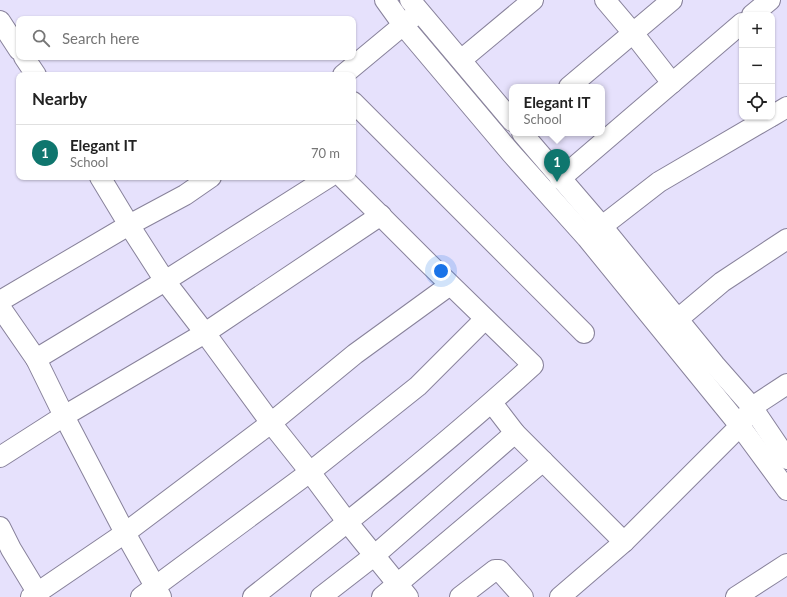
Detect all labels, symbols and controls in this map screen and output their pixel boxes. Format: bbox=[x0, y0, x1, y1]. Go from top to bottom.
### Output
map controls bbox=[739, 12, 775, 120]
button: + bbox=[739, 12, 775, 48]
search box bbox=[16, 16, 356, 60]
icon: search bbox=[30, 27, 52, 49]
text: Search here bbox=[62, 29, 139, 47]
button: − bbox=[739, 48, 775, 84]
popup bbox=[509, 84, 605, 136]
button: locate bbox=[739, 84, 775, 120]
text: Nearby bbox=[32, 88, 87, 109]
text: Elegant IT bbox=[524, 93, 590, 111]
text: School bbox=[524, 111, 562, 127]
text: Elegant IT bbox=[70, 136, 137, 154]
text: 1 bbox=[41, 145, 49, 161]
text: 70 m bbox=[311, 145, 340, 161]
pin: 1 bbox=[544, 149, 570, 182]
text: School bbox=[70, 154, 108, 170]
your location bbox=[431, 261, 451, 281]

